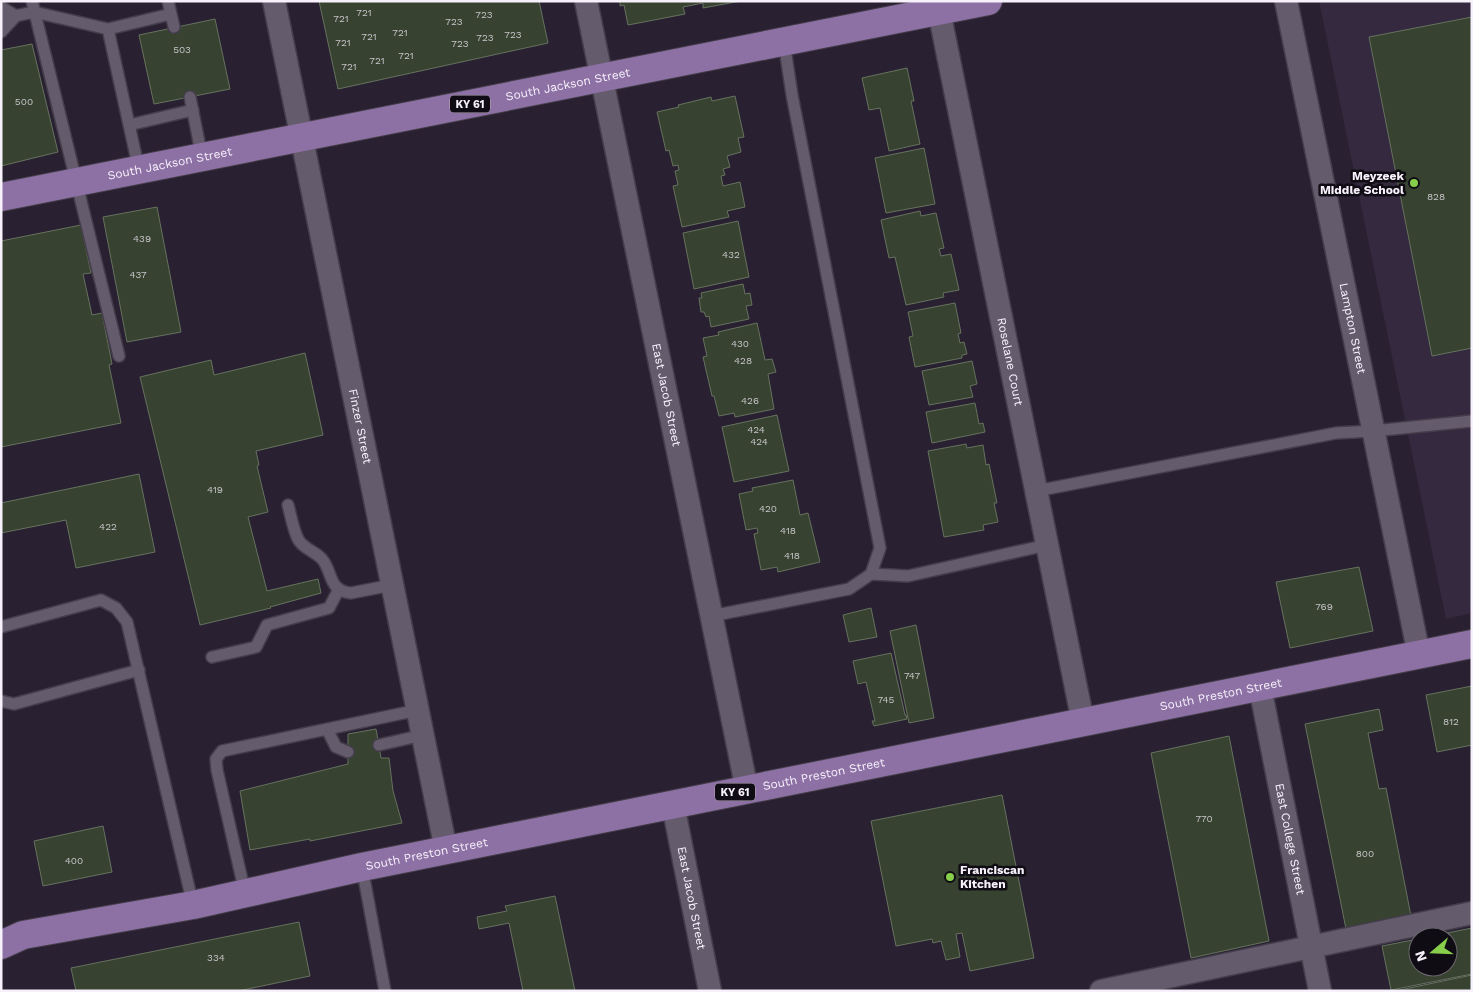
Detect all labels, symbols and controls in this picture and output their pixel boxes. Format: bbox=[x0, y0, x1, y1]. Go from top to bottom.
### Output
house number: 721 bbox=[356, 7, 372, 18]
house number: 723 bbox=[475, 9, 493, 20]
house number: 721 bbox=[333, 13, 349, 24]
house number: 723 bbox=[445, 16, 463, 27]
house number: 721 bbox=[392, 27, 408, 38]
house number: 723 bbox=[504, 29, 522, 40]
house number: 721 bbox=[361, 31, 377, 42]
house number: 723 bbox=[476, 32, 494, 43]
house number: 721 bbox=[335, 37, 351, 48]
house number: 723 bbox=[451, 38, 469, 49]
house number: 503 bbox=[173, 44, 191, 55]
house number: 721 bbox=[398, 50, 414, 61]
house number: 721 bbox=[369, 55, 385, 66]
house number: 721 bbox=[341, 61, 357, 72]
street label: South Jackson Street bbox=[504, 65, 631, 104]
house number: 500 bbox=[15, 96, 33, 107]
road number: KY 61 bbox=[450, 96, 490, 112]
street label: South Jackson Street bbox=[106, 144, 233, 183]
place label: Meyzeek Middle School bbox=[1320, 169, 1405, 197]
marker: Meyzeek Middle School bbox=[1408, 177, 1420, 189]
house number: 828 bbox=[1427, 191, 1445, 202]
house number: 439 bbox=[133, 233, 151, 244]
house number: 432 bbox=[722, 249, 740, 260]
house number: 437 bbox=[129, 269, 147, 280]
street label: Lampton Street bbox=[1336, 281, 1369, 375]
street label: Roselane Court bbox=[994, 316, 1026, 407]
house number: 430 bbox=[731, 338, 749, 349]
street label: East Jacob Street bbox=[649, 342, 684, 448]
house number: 428 bbox=[734, 355, 752, 366]
street label: Finzer Street bbox=[346, 388, 375, 465]
house number: 426 bbox=[741, 395, 759, 406]
house number: 424 bbox=[747, 424, 765, 435]
house number: 424 bbox=[750, 436, 768, 447]
house number: 419 bbox=[207, 484, 223, 495]
house number: 420 bbox=[759, 503, 777, 514]
house number: 422 bbox=[99, 521, 117, 532]
house number: 418 bbox=[780, 525, 796, 536]
house number: 418 bbox=[784, 550, 800, 561]
house number: 769 bbox=[1315, 601, 1333, 612]
house number: 747 bbox=[904, 670, 920, 681]
street label: South Preston Street bbox=[1159, 675, 1283, 714]
house number: 745 bbox=[878, 694, 895, 705]
house number: 812 bbox=[1443, 716, 1459, 727]
street label: South Preston Street bbox=[762, 755, 886, 793]
street label: East College Street bbox=[1272, 782, 1308, 896]
road number: KY 61 bbox=[715, 784, 755, 800]
house number: 770 bbox=[1195, 813, 1213, 824]
street label: South Preston Street bbox=[364, 835, 489, 873]
street label: East Jacob Street bbox=[674, 845, 709, 951]
house number: 800 bbox=[1356, 848, 1374, 859]
house number: 400 bbox=[65, 855, 83, 866]
place label: Franciscan Kitchen bbox=[960, 863, 1024, 891]
marker: Franciscan Kitchen bbox=[944, 871, 956, 883]
north arrow bbox=[1408, 927, 1458, 977]
text: N bbox=[1411, 949, 1430, 964]
house number: 334 bbox=[207, 952, 225, 963]

